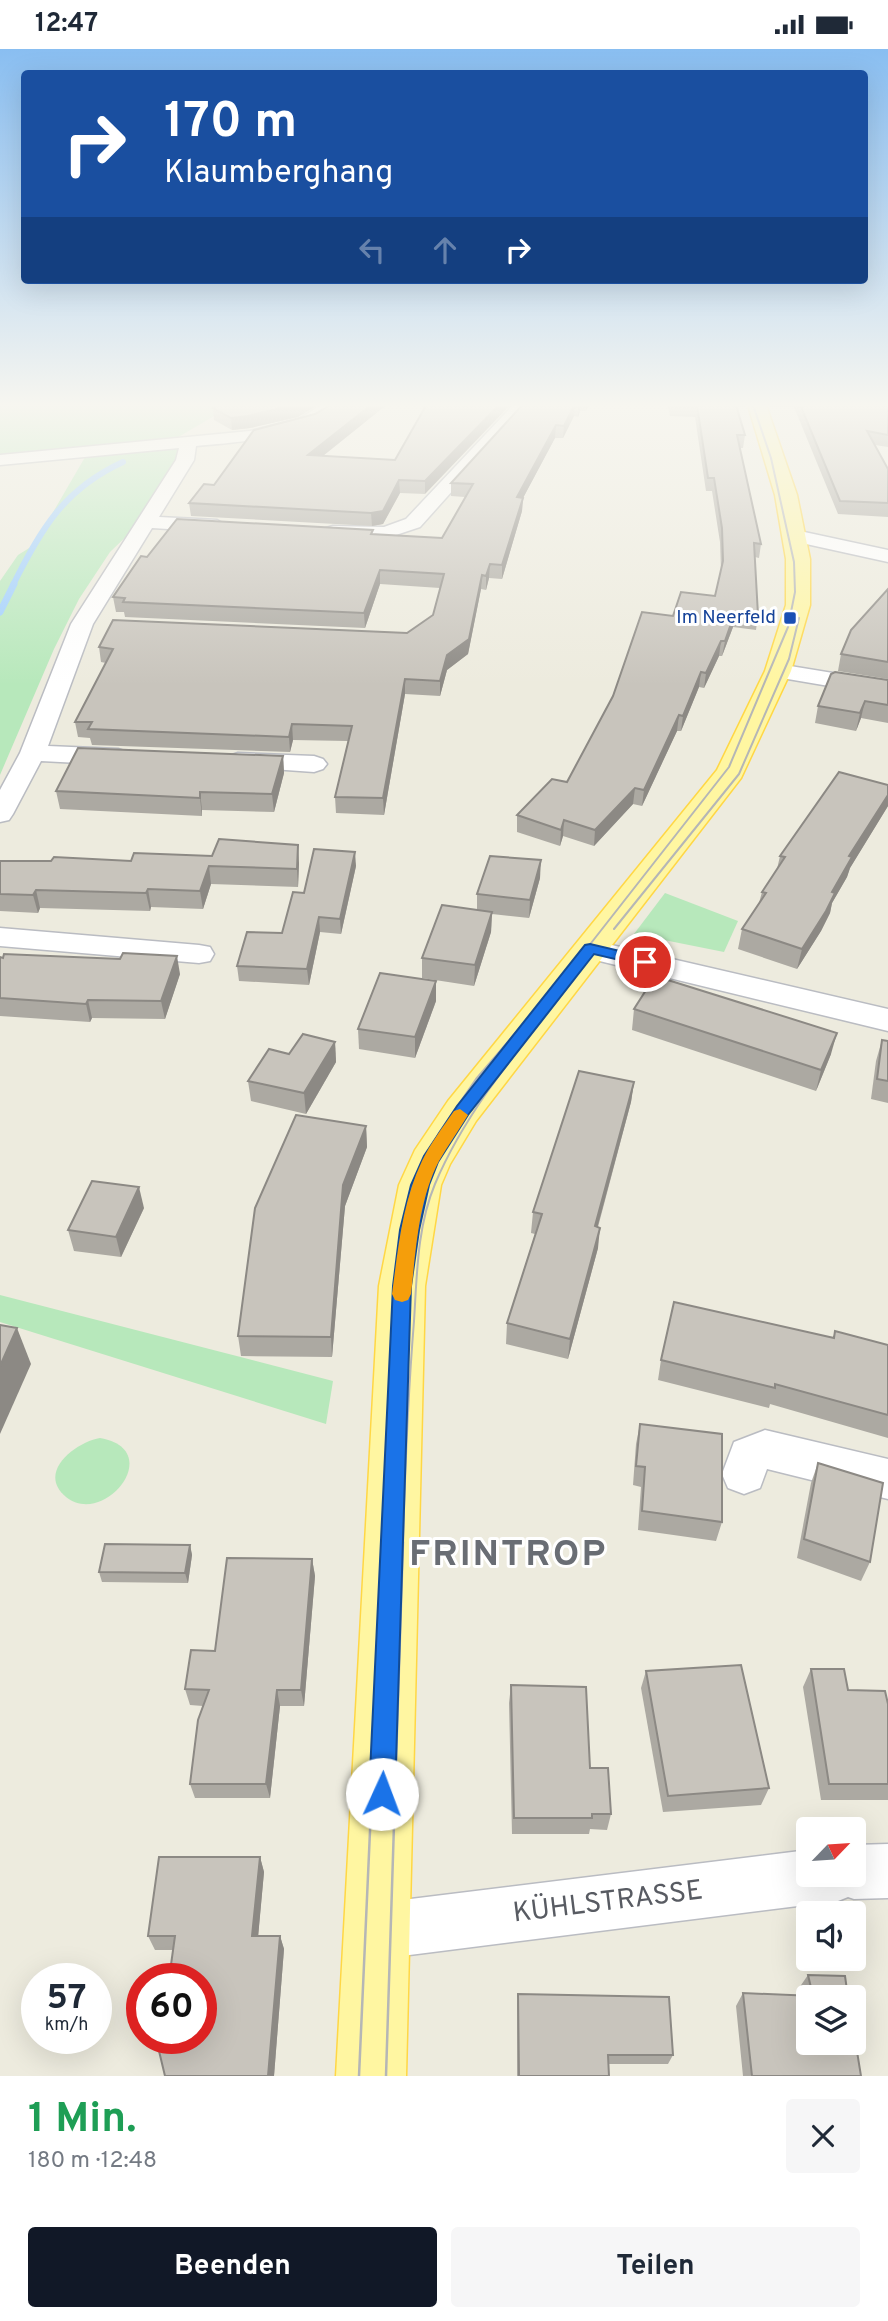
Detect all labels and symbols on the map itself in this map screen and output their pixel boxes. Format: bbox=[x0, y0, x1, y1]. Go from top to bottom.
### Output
place label: Im Neerfeld bbox=[676, 606, 776, 630]
marker: Im Neerfeld bbox=[782, 610, 798, 626]
pin bbox=[615, 932, 675, 992]
district label: FRINTROP bbox=[409, 1532, 607, 1579]
position arrow bbox=[345, 1757, 419, 1831]
north arrow bbox=[796, 1817, 866, 1887]
street label: KÜHLSTRASSE bbox=[511, 1872, 705, 1933]
speed limit sign: 60 bbox=[126, 1963, 217, 2054]

